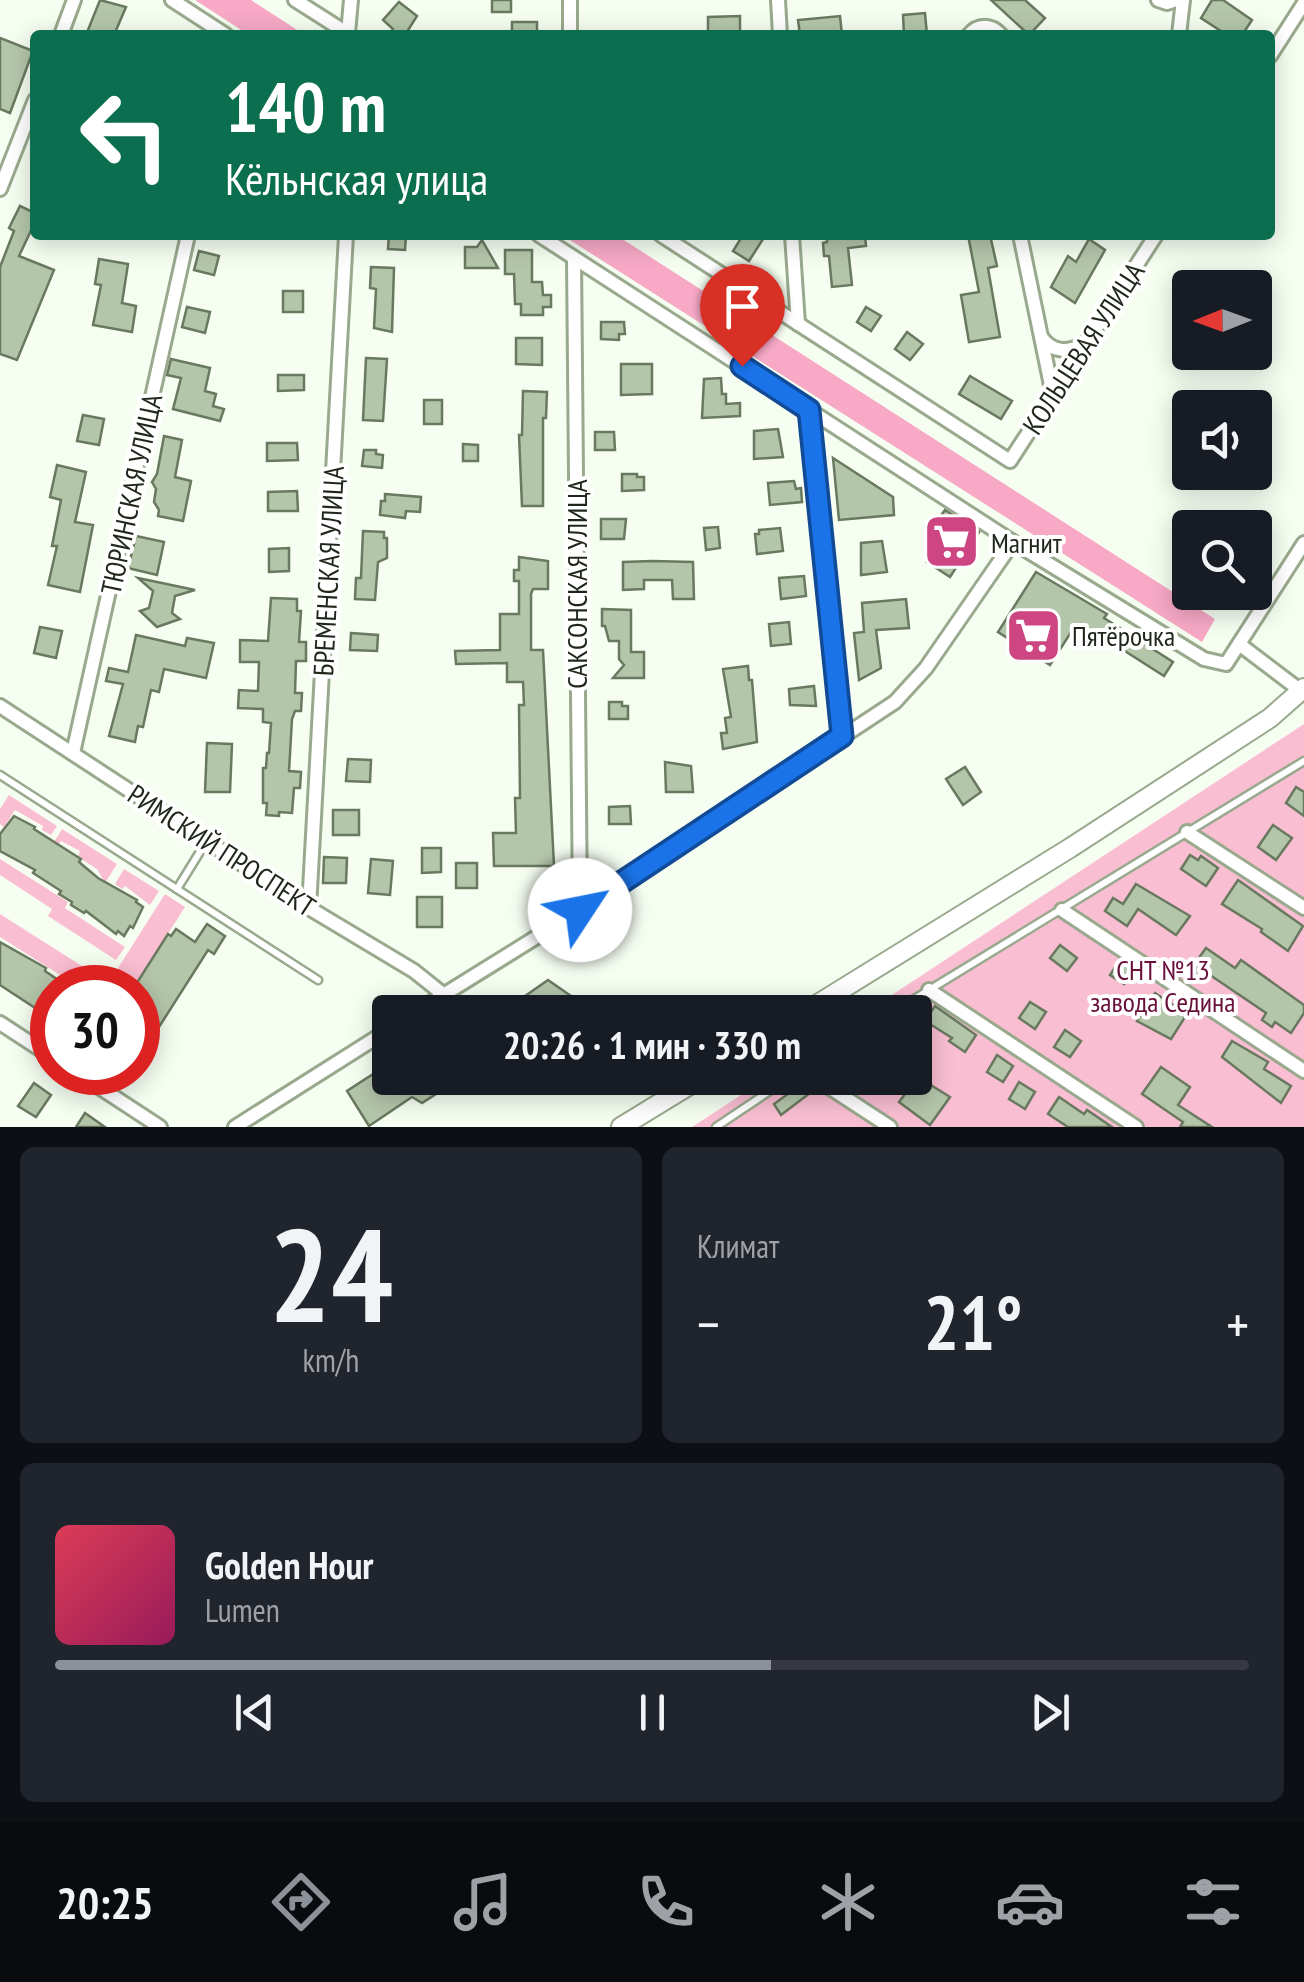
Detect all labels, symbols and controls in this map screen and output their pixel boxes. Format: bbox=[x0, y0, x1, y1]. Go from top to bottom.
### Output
text: 140 m bbox=[225, 61, 386, 151]
icon: left bbox=[60, 70, 190, 200]
text: Кёльнская улица bbox=[225, 149, 488, 207]
street label: КОЛЬЦЕВАЯ УЛИЦА bbox=[1014, 254, 1153, 441]
pin bbox=[700, 264, 785, 367]
north arrow bbox=[1172, 270, 1272, 370]
map controls bbox=[1172, 270, 1272, 610]
icon: arrive bbox=[715, 279, 770, 334]
street label: ТЮРИНСКАЯ УЛИЦА bbox=[92, 390, 170, 598]
button: sound bbox=[1172, 390, 1272, 490]
street label: БРЕМЕНСКАЯ УЛИЦА bbox=[304, 464, 352, 677]
street label: САКСОНСКАЯ УЛИЦА bbox=[558, 478, 595, 689]
button: search bbox=[1172, 510, 1272, 610]
supermarket icon: Магнит bbox=[922, 512, 982, 572]
place label: Магнит bbox=[991, 524, 1062, 561]
supermarket icon: Пятёрочка bbox=[1003, 605, 1063, 665]
place label: Пятёрочка bbox=[1072, 617, 1175, 654]
street label: РИМСКИЙ ПРОСПЕКТ bbox=[121, 776, 323, 925]
position arrow bbox=[528, 858, 632, 962]
park label: СНТ №13 завода Седина bbox=[1091, 951, 1235, 1020]
speed limit sign: 30 bbox=[30, 965, 160, 1095]
text: 20:26 · 1 мин · 330 m bbox=[503, 1020, 801, 1069]
text: 24 bbox=[269, 1190, 393, 1358]
text: Климат bbox=[697, 1225, 779, 1267]
text: 21° bbox=[923, 1274, 1023, 1371]
text: − bbox=[697, 1288, 720, 1359]
text: + bbox=[1226, 1288, 1249, 1359]
text: km/h bbox=[303, 1339, 359, 1381]
text: Golden Hour bbox=[205, 1540, 374, 1589]
text: Lumen bbox=[205, 1589, 280, 1631]
icon: previous bbox=[227, 1685, 282, 1740]
icon: pause bbox=[625, 1685, 680, 1740]
icon: next bbox=[1023, 1685, 1078, 1740]
icon: directions bbox=[266, 1867, 336, 1937]
icon: music bbox=[448, 1867, 518, 1937]
icon: phone bbox=[631, 1867, 701, 1937]
icon: climate bbox=[813, 1867, 883, 1937]
icon: car bbox=[995, 1867, 1065, 1937]
icon: filters bbox=[1178, 1867, 1248, 1937]
text: 20:25 bbox=[56, 1873, 154, 1931]

